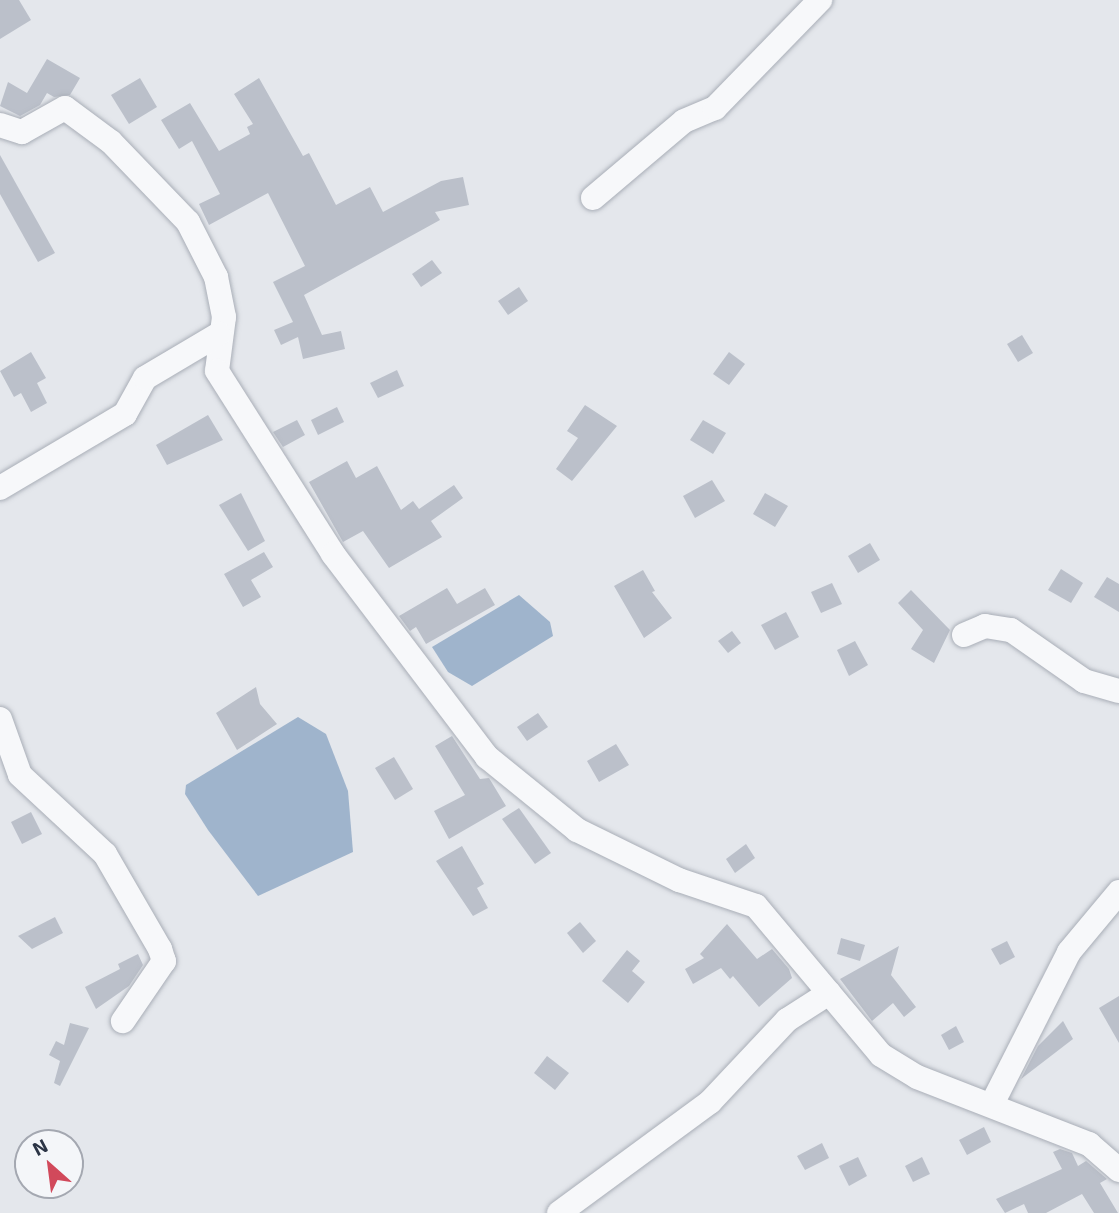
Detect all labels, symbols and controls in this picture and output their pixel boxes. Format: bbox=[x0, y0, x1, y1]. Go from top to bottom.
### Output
north arrow bbox=[14, 1129, 84, 1199]
text: N bbox=[28, 1133, 51, 1160]

